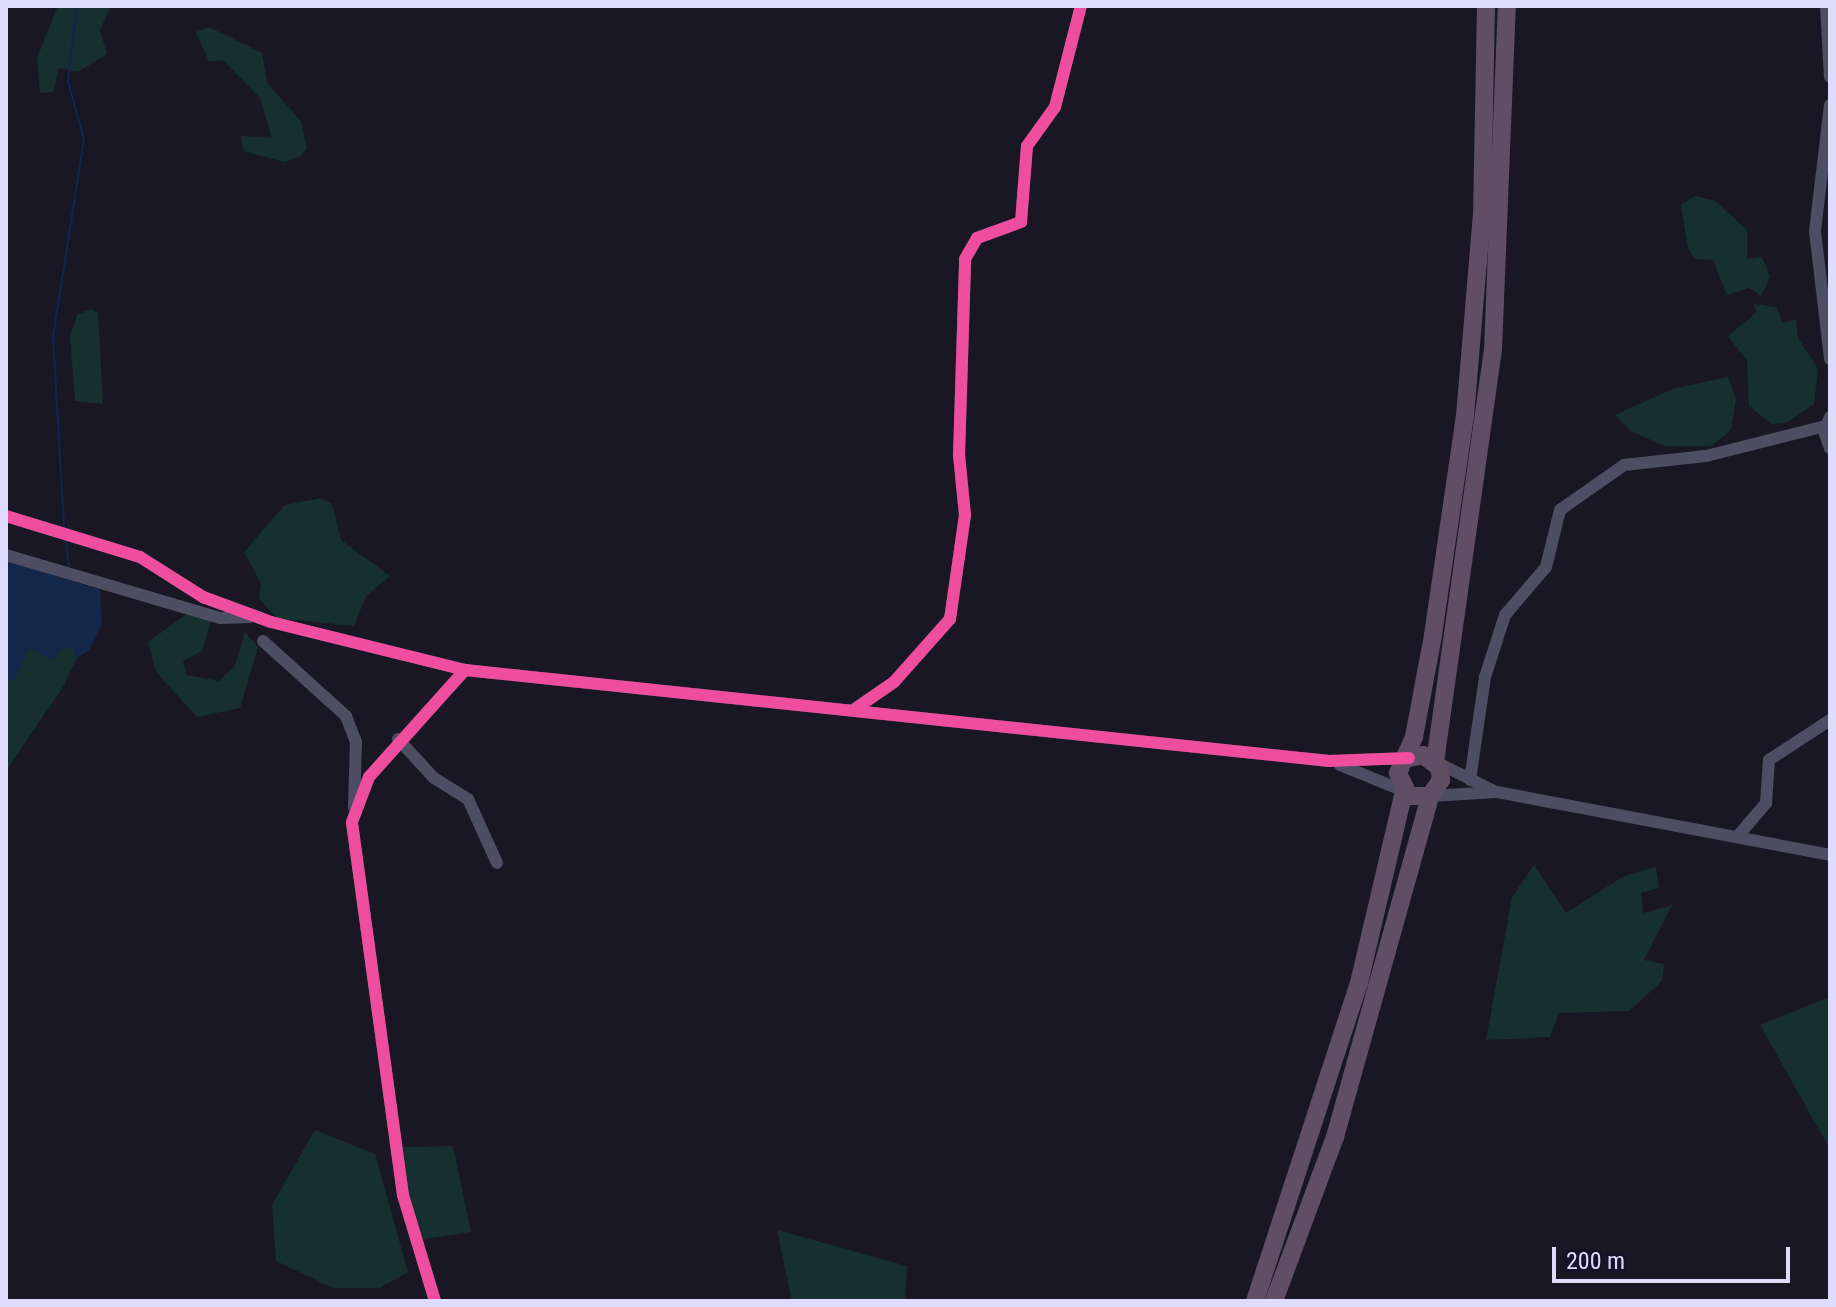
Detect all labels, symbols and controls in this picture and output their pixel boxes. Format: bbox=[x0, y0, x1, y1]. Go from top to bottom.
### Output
scale bar bbox=[1556, 1231, 1794, 1281]
text: 200 m bbox=[1566, 1247, 1625, 1275]

